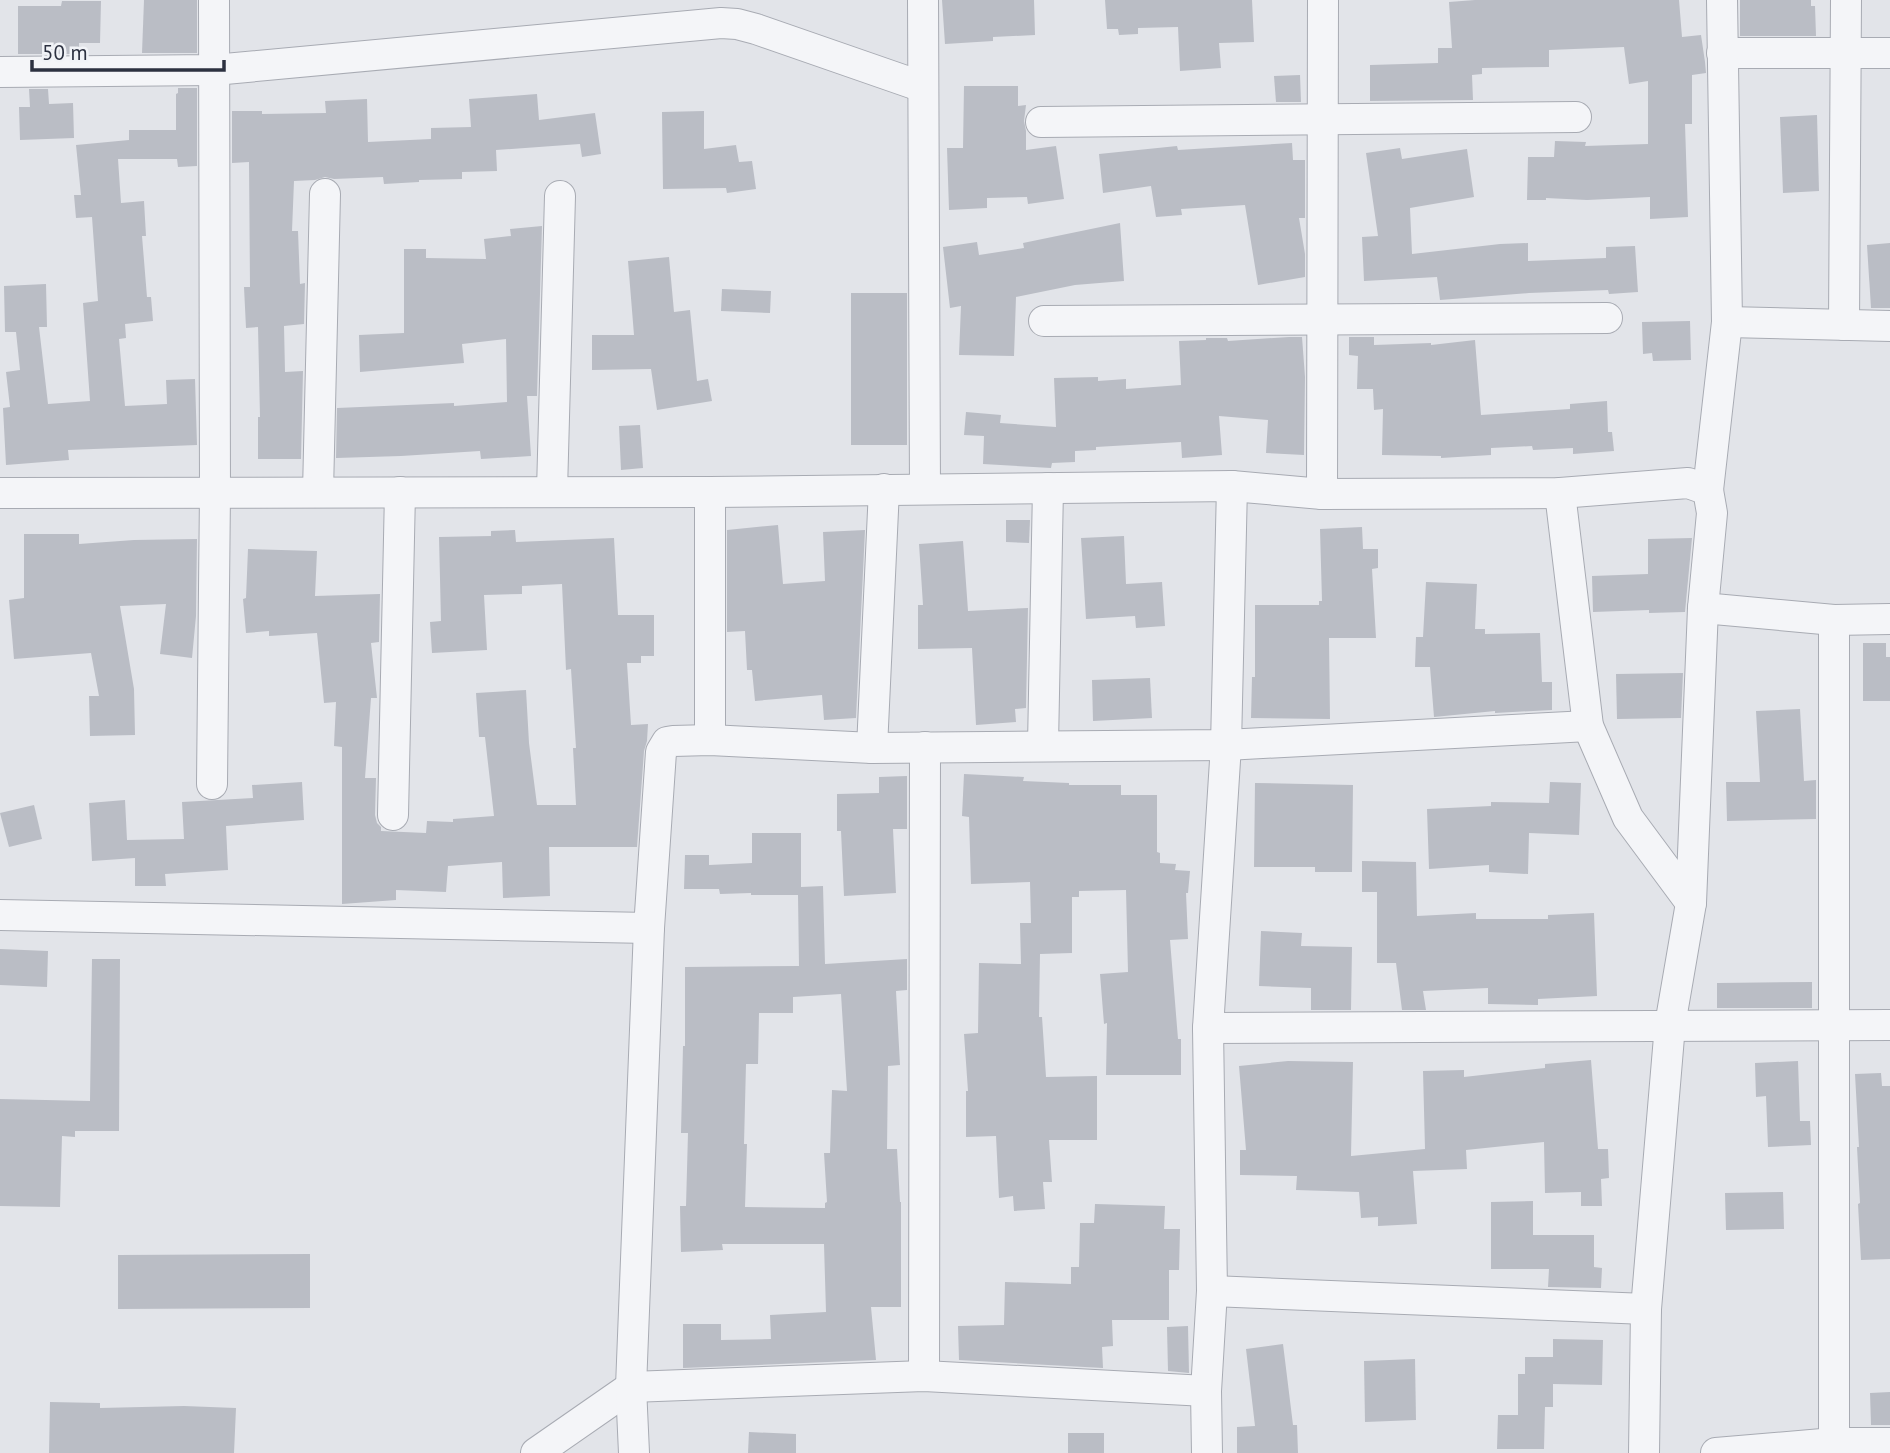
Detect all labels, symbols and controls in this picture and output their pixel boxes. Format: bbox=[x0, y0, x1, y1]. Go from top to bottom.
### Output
scale bar bbox=[32, 28, 224, 72]
text: 50 m bbox=[42, 39, 88, 66]

